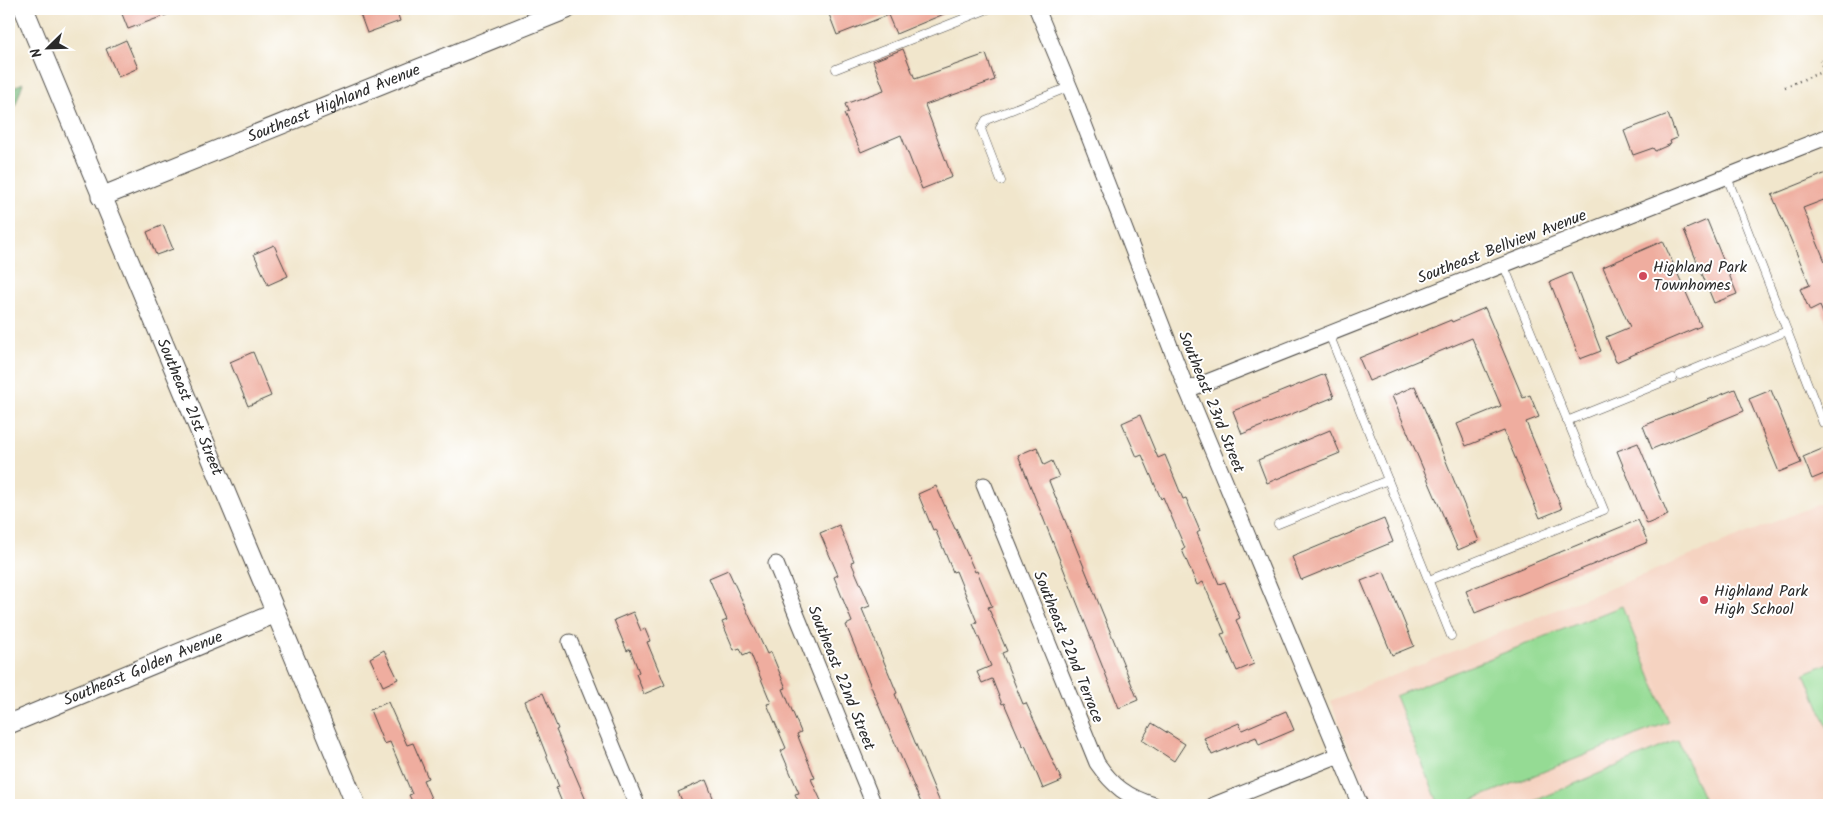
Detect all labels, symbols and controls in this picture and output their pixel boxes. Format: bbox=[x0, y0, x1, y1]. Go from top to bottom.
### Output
north arrow bbox=[22, 22, 72, 72]
text: N bbox=[25, 44, 49, 61]
street label: Southeast Highland Avenue bbox=[243, 57, 424, 149]
street label: Southeast Bellview Avenue bbox=[1414, 203, 1590, 291]
place label: Highland Park Townhomes bbox=[1653, 255, 1748, 298]
marker: Highland Park Townhomes bbox=[1637, 270, 1649, 282]
street label: Southeast 23rd Street bbox=[1171, 327, 1251, 477]
street label: Southeast 21st Street bbox=[150, 334, 230, 480]
street label: Southeast 22nd Terrace bbox=[1026, 567, 1110, 727]
place label: Highland Park High School bbox=[1714, 579, 1809, 622]
marker: Highland Park High School bbox=[1698, 594, 1710, 606]
street label: Southeast 22nd Street bbox=[800, 602, 882, 755]
street label: Southeast Golden Avenue bbox=[59, 624, 226, 713]

